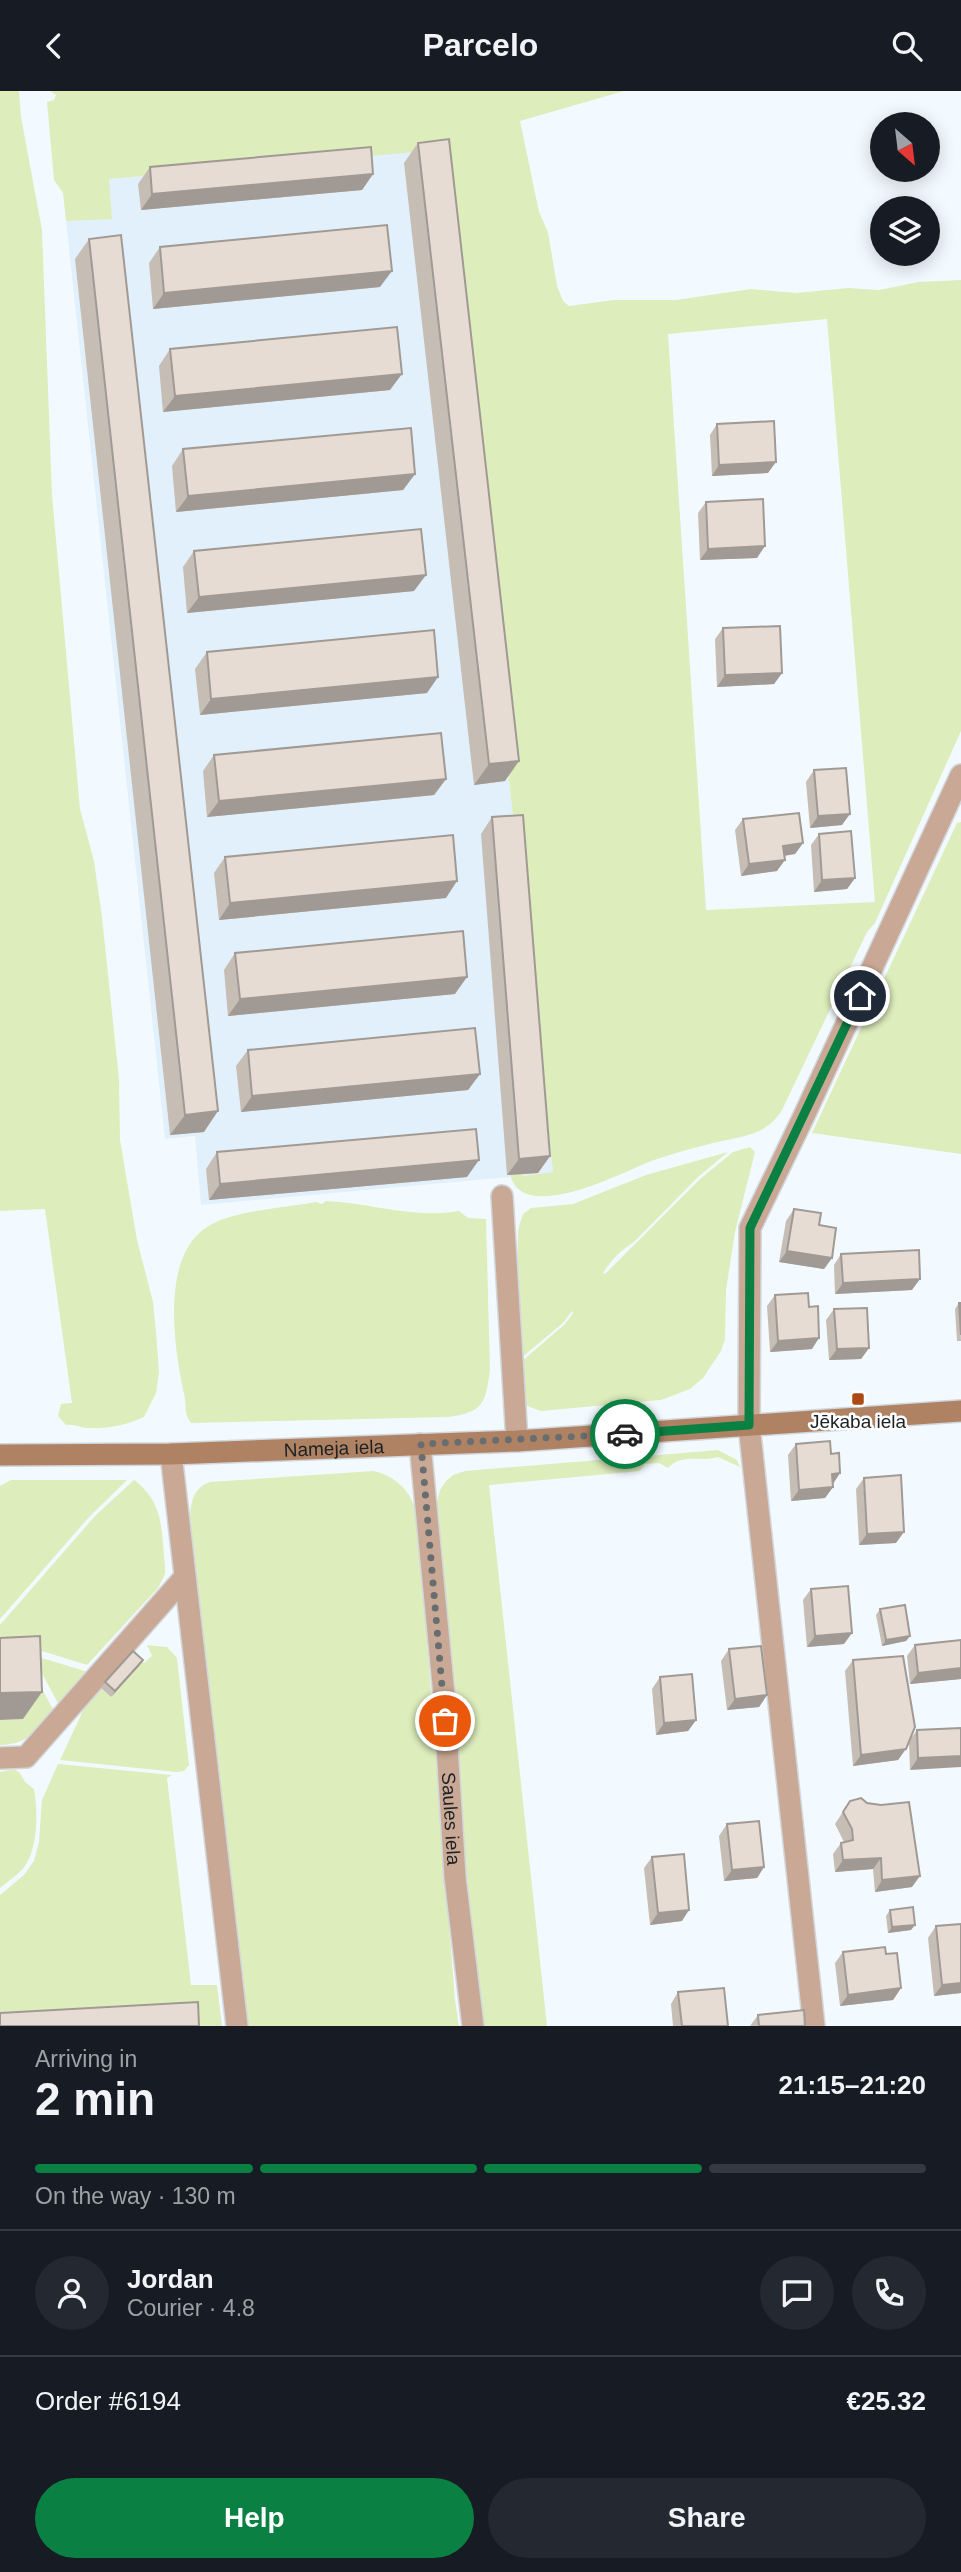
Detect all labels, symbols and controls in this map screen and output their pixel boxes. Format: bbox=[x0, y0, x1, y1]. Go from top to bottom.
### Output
icon: back bbox=[35, 27, 73, 65]
text: Parcelo bbox=[423, 27, 538, 63]
icon: search bbox=[888, 27, 926, 65]
north arrow bbox=[870, 112, 940, 182]
map controls bbox=[870, 112, 940, 266]
button: layers bbox=[870, 196, 940, 266]
pin bbox=[830, 966, 890, 1026]
icon: home bbox=[841, 977, 879, 1015]
marker: Jēkaba iela bbox=[850, 1391, 866, 1407]
courier bbox=[590, 1399, 660, 1469]
place label: Jēkaba iela bbox=[810, 1411, 906, 1432]
icon: car bbox=[606, 1415, 644, 1453]
street label: Nameja iela bbox=[283, 1436, 385, 1461]
pin bbox=[415, 1691, 475, 1751]
icon: bag bbox=[426, 1702, 464, 1740]
street label: Saules iela bbox=[438, 1772, 464, 1866]
text: Arriving in bbox=[35, 2046, 137, 2072]
text: 21:15–21:20 bbox=[779, 2070, 926, 2100]
text: 2 min bbox=[35, 2073, 155, 2125]
text: On the way · 130 m bbox=[35, 2183, 236, 2209]
button: person bbox=[35, 2256, 109, 2330]
button: chat bbox=[760, 2256, 834, 2330]
button: phone bbox=[852, 2256, 926, 2330]
text: Jordan bbox=[127, 2264, 214, 2294]
text: Courier · 4.8 bbox=[127, 2295, 255, 2321]
text: Order #6194 bbox=[35, 2386, 181, 2416]
text: €25.32 bbox=[846, 2386, 926, 2416]
button: Help bbox=[35, 2478, 474, 2558]
button: Share bbox=[488, 2478, 926, 2558]

